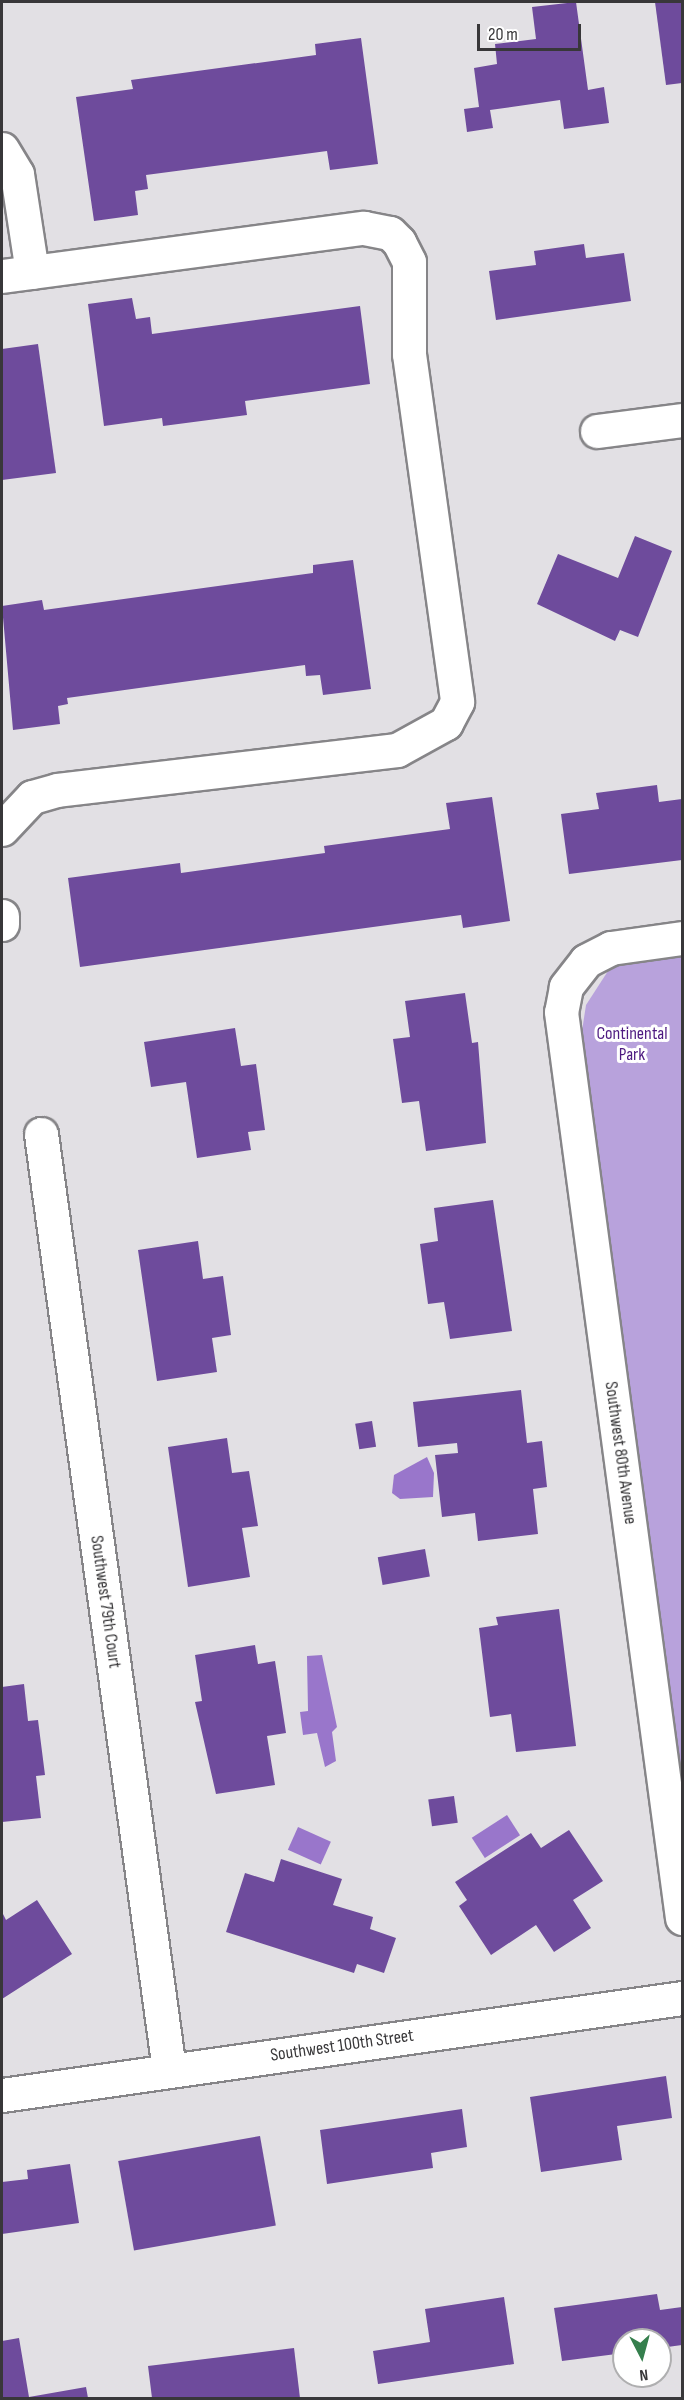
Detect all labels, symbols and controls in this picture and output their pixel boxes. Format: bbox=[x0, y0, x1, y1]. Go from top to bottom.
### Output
scale bar bbox=[480, 12, 584, 50]
text: 20 m bbox=[488, 24, 518, 45]
park label: Continental Park bbox=[596, 1024, 668, 1066]
street label: Southwest 80th Avenue bbox=[599, 1380, 641, 1526]
street label: Southwest 79th Court bbox=[85, 1534, 125, 1670]
street label: Southwest 100th Street bbox=[269, 2025, 415, 2067]
north arrow bbox=[612, 2328, 672, 2388]
text: N bbox=[638, 2365, 649, 2384]

